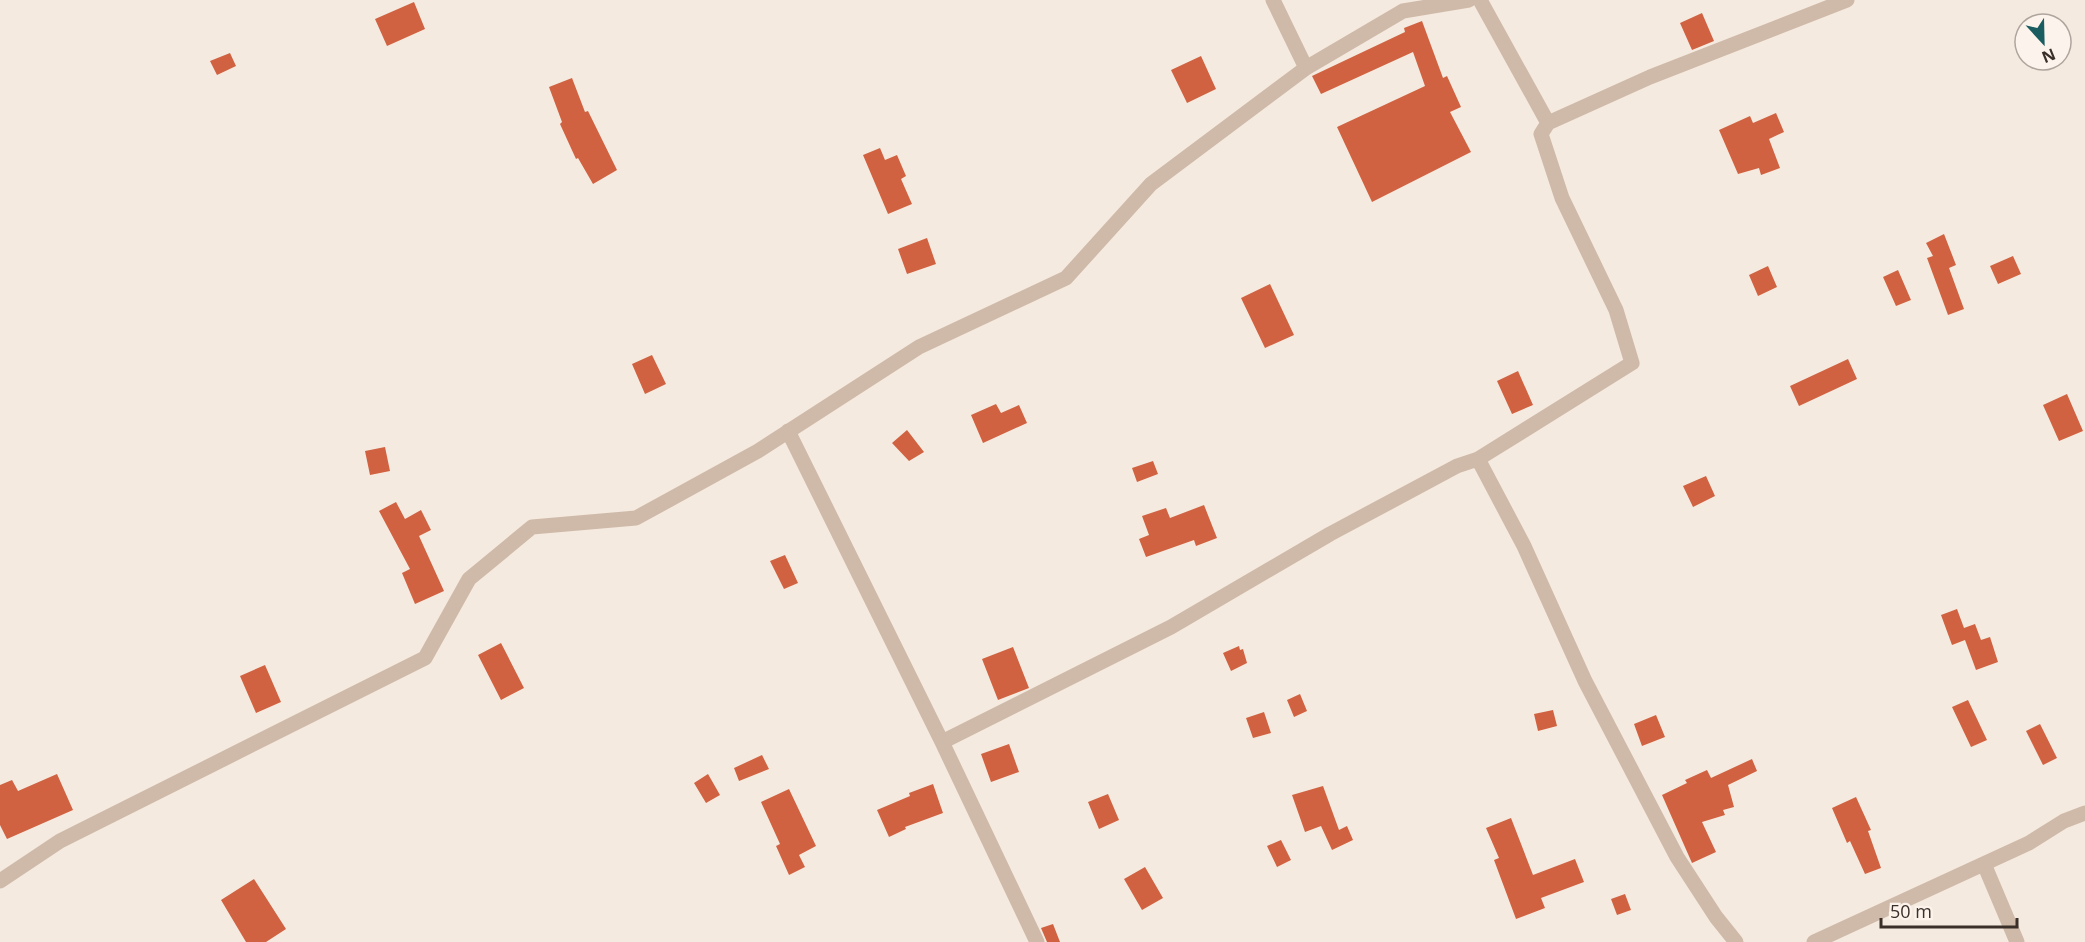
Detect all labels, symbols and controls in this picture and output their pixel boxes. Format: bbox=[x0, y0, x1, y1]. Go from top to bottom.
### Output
north arrow bbox=[2013, 12, 2073, 72]
text: N bbox=[2038, 43, 2059, 69]
scale bar bbox=[1881, 891, 2018, 929]
text: 50 m bbox=[1890, 899, 1932, 923]

